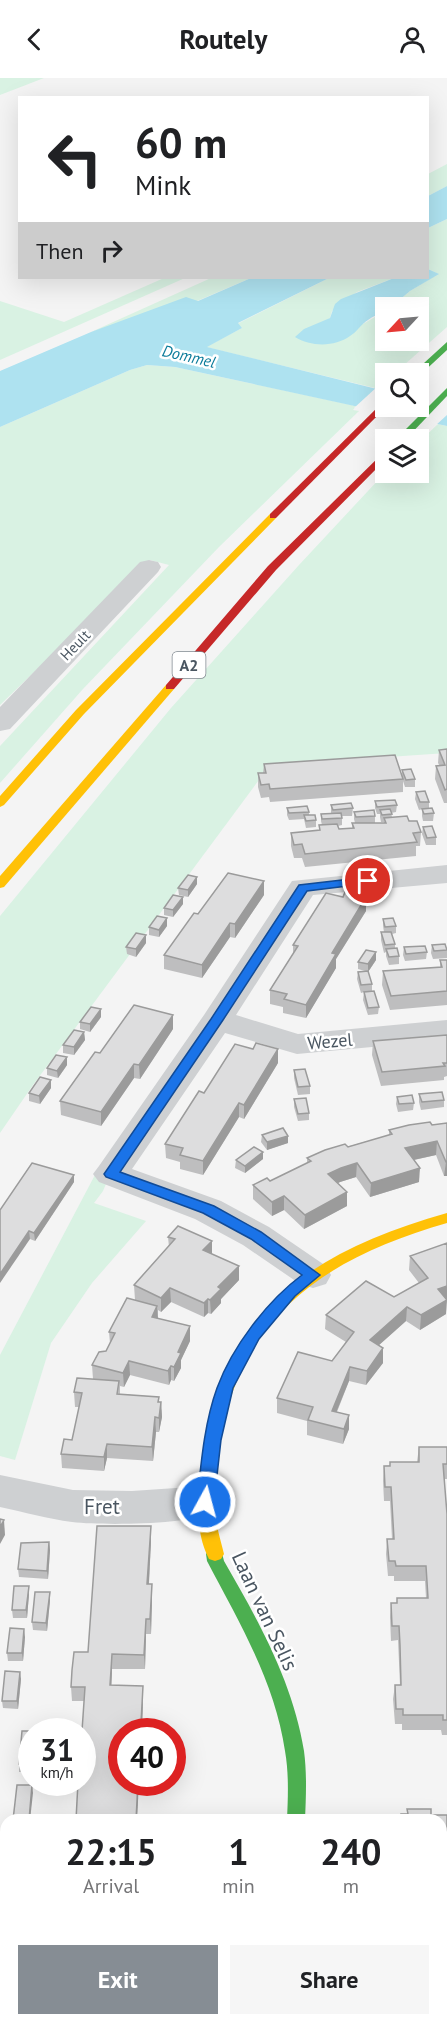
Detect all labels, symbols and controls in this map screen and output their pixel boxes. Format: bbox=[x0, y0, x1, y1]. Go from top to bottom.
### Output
text: Routely bbox=[180, 22, 267, 56]
icon: back bbox=[18, 23, 51, 56]
icon: person bbox=[396, 23, 429, 56]
text: 60 m bbox=[135, 115, 227, 170]
icon: left bbox=[36, 120, 114, 198]
text: Mink bbox=[135, 168, 191, 202]
icon: right bbox=[95, 234, 128, 267]
text: Then bbox=[36, 237, 83, 265]
north arrow bbox=[375, 297, 429, 351]
map controls bbox=[375, 297, 429, 483]
water label: Dommel bbox=[160, 340, 218, 372]
button: search bbox=[375, 363, 429, 417]
button: layers bbox=[375, 429, 429, 483]
street label: Heult bbox=[56, 626, 94, 664]
road number: A2 bbox=[172, 652, 206, 678]
pin bbox=[342, 855, 393, 906]
icon: arrive bbox=[351, 864, 384, 897]
street label: Wezel bbox=[306, 1028, 354, 1054]
position arrow bbox=[173, 1470, 237, 1534]
street label: Fret bbox=[84, 1493, 120, 1520]
street label: Laan van Selis bbox=[226, 1547, 304, 1675]
speed limit sign: 40 bbox=[108, 1718, 186, 1796]
text: 31 bbox=[40, 1730, 74, 1769]
text: km/h bbox=[41, 1763, 73, 1782]
text: 22:15 bbox=[65, 1828, 157, 1875]
text: 1 bbox=[228, 1828, 249, 1875]
text: 240 bbox=[320, 1828, 382, 1875]
text: Arrival bbox=[83, 1873, 139, 1899]
text: min bbox=[222, 1873, 255, 1899]
text: m bbox=[343, 1873, 359, 1899]
button: Exit bbox=[18, 1945, 218, 2014]
button: Share bbox=[230, 1945, 429, 2014]

